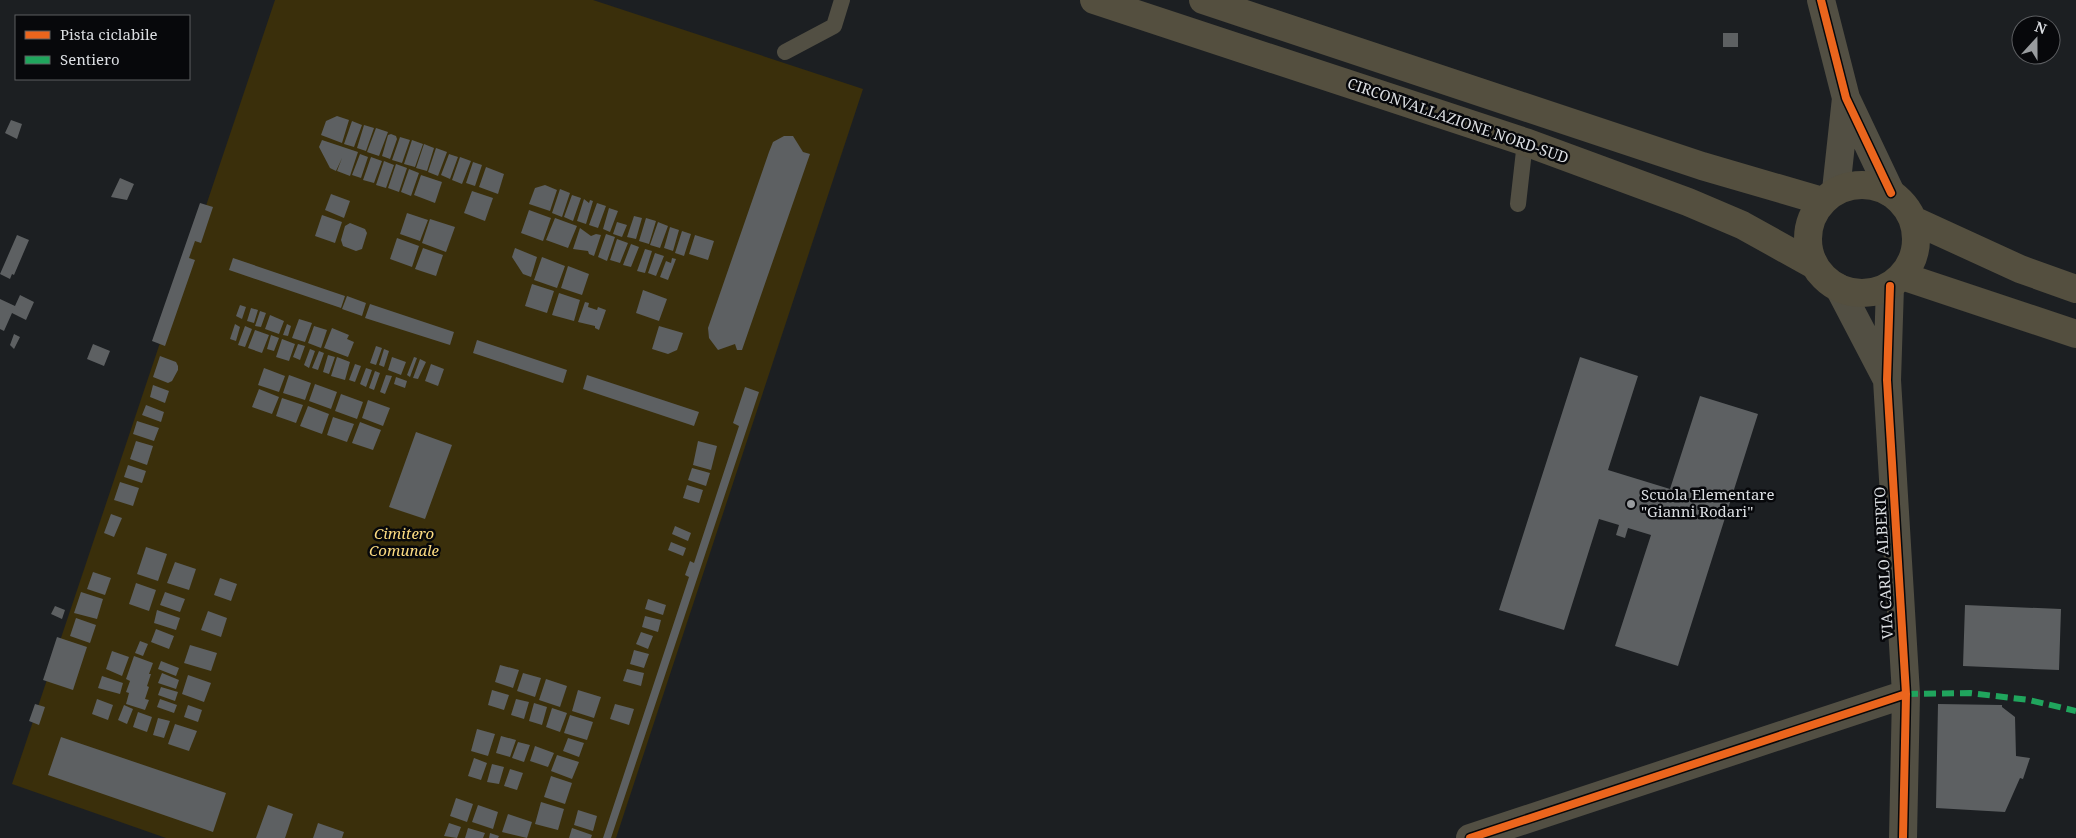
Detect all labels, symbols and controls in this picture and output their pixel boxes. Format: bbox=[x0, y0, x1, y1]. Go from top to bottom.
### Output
legend bbox=[15, 15, 190, 80]
north arrow bbox=[2011, 15, 2061, 65]
text: N bbox=[2032, 17, 2049, 38]
text: Pista ciclabile bbox=[60, 24, 158, 44]
text: Sentiero bbox=[60, 49, 120, 69]
street label: CIRCONVALLAZIONE NORD-SUD bbox=[1345, 73, 1572, 167]
place label: Scuola Elementare "Gianni Rodari" bbox=[1641, 484, 1774, 521]
street label: VIA CARLO ALBERTO bbox=[1869, 486, 1897, 640]
marker: Scuola Elementare "Gianni Rodari" bbox=[1625, 498, 1637, 510]
park label: Cimitero Comunale bbox=[369, 523, 440, 560]

